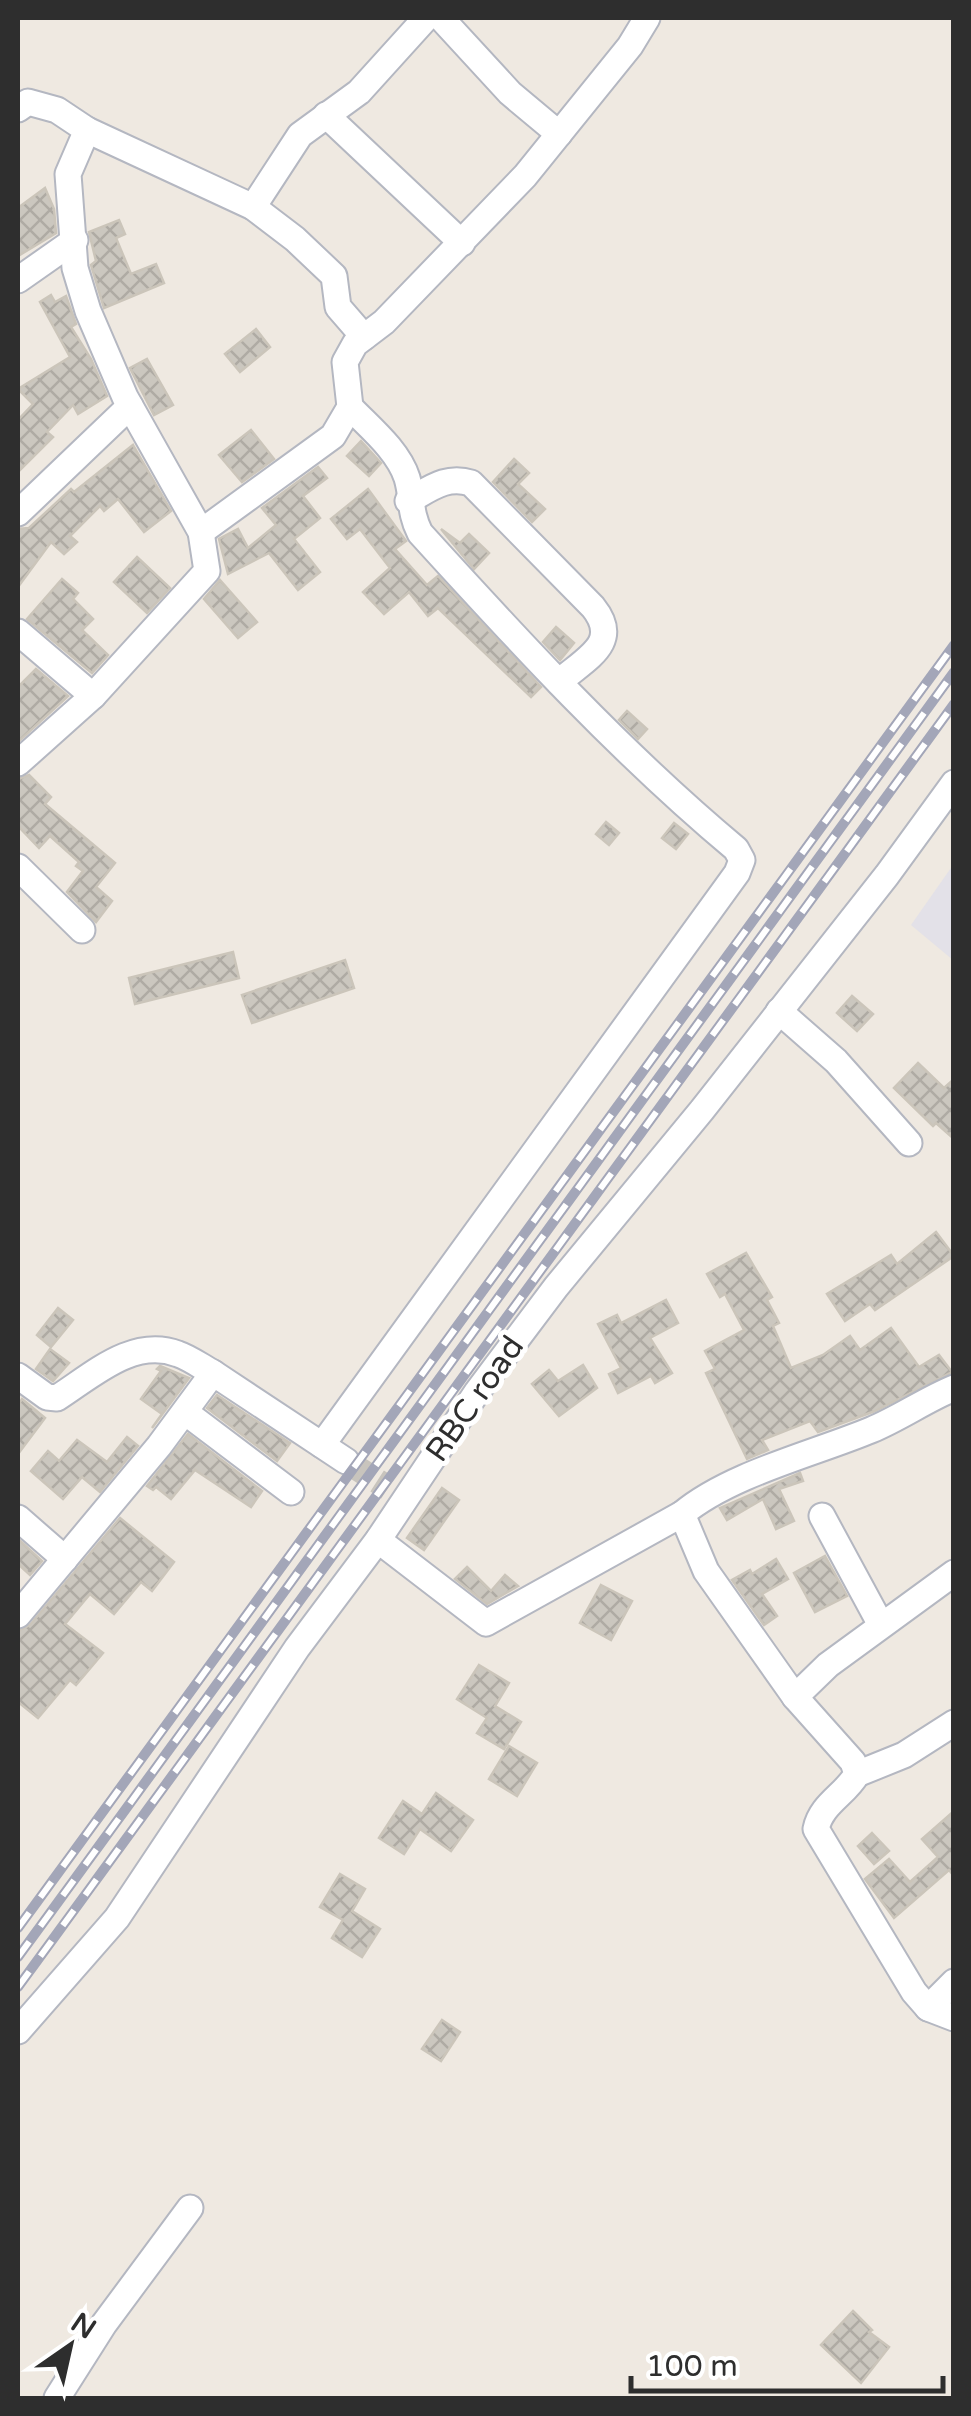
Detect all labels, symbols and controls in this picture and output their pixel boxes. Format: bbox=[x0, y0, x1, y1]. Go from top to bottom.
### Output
street label: RBC road bbox=[418, 1329, 532, 1469]
north arrow bbox=[20, 2296, 120, 2396]
text: N bbox=[65, 2306, 102, 2346]
scale bar bbox=[631, 2331, 944, 2393]
text: 100 m bbox=[646, 2348, 738, 2385]

